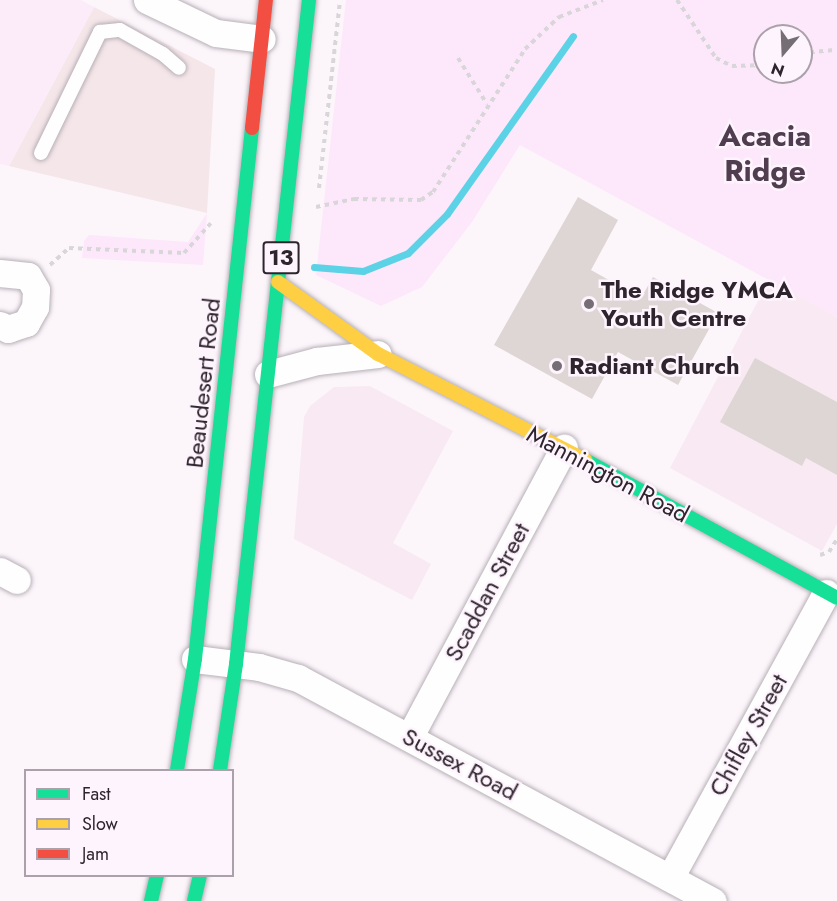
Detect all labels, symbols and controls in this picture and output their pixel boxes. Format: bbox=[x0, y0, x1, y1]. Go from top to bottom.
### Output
north arrow bbox=[753, 24, 813, 84]
text: N bbox=[768, 57, 787, 83]
district label: Acacia Ridge bbox=[719, 118, 811, 188]
road number: 13 bbox=[262, 239, 300, 277]
place label: The Ridge YMCA Youth Centre bbox=[601, 276, 793, 332]
street label: Beaudesert Road bbox=[180, 296, 226, 470]
marker: The Ridge YMCA Youth Centre bbox=[582, 297, 596, 311]
place label: Radiant Church bbox=[569, 352, 740, 380]
marker: Radiant Church bbox=[550, 359, 564, 373]
street label: Mannington Road bbox=[522, 419, 694, 529]
street label: Scaddan Street bbox=[439, 518, 535, 666]
street label: Chifley Street bbox=[703, 669, 793, 801]
street label: Sussex Road bbox=[398, 722, 522, 806]
legend bbox=[24, 769, 234, 877]
text: Fast bbox=[82, 781, 111, 807]
text: Slow bbox=[82, 811, 118, 837]
text: Jam bbox=[82, 841, 109, 867]

